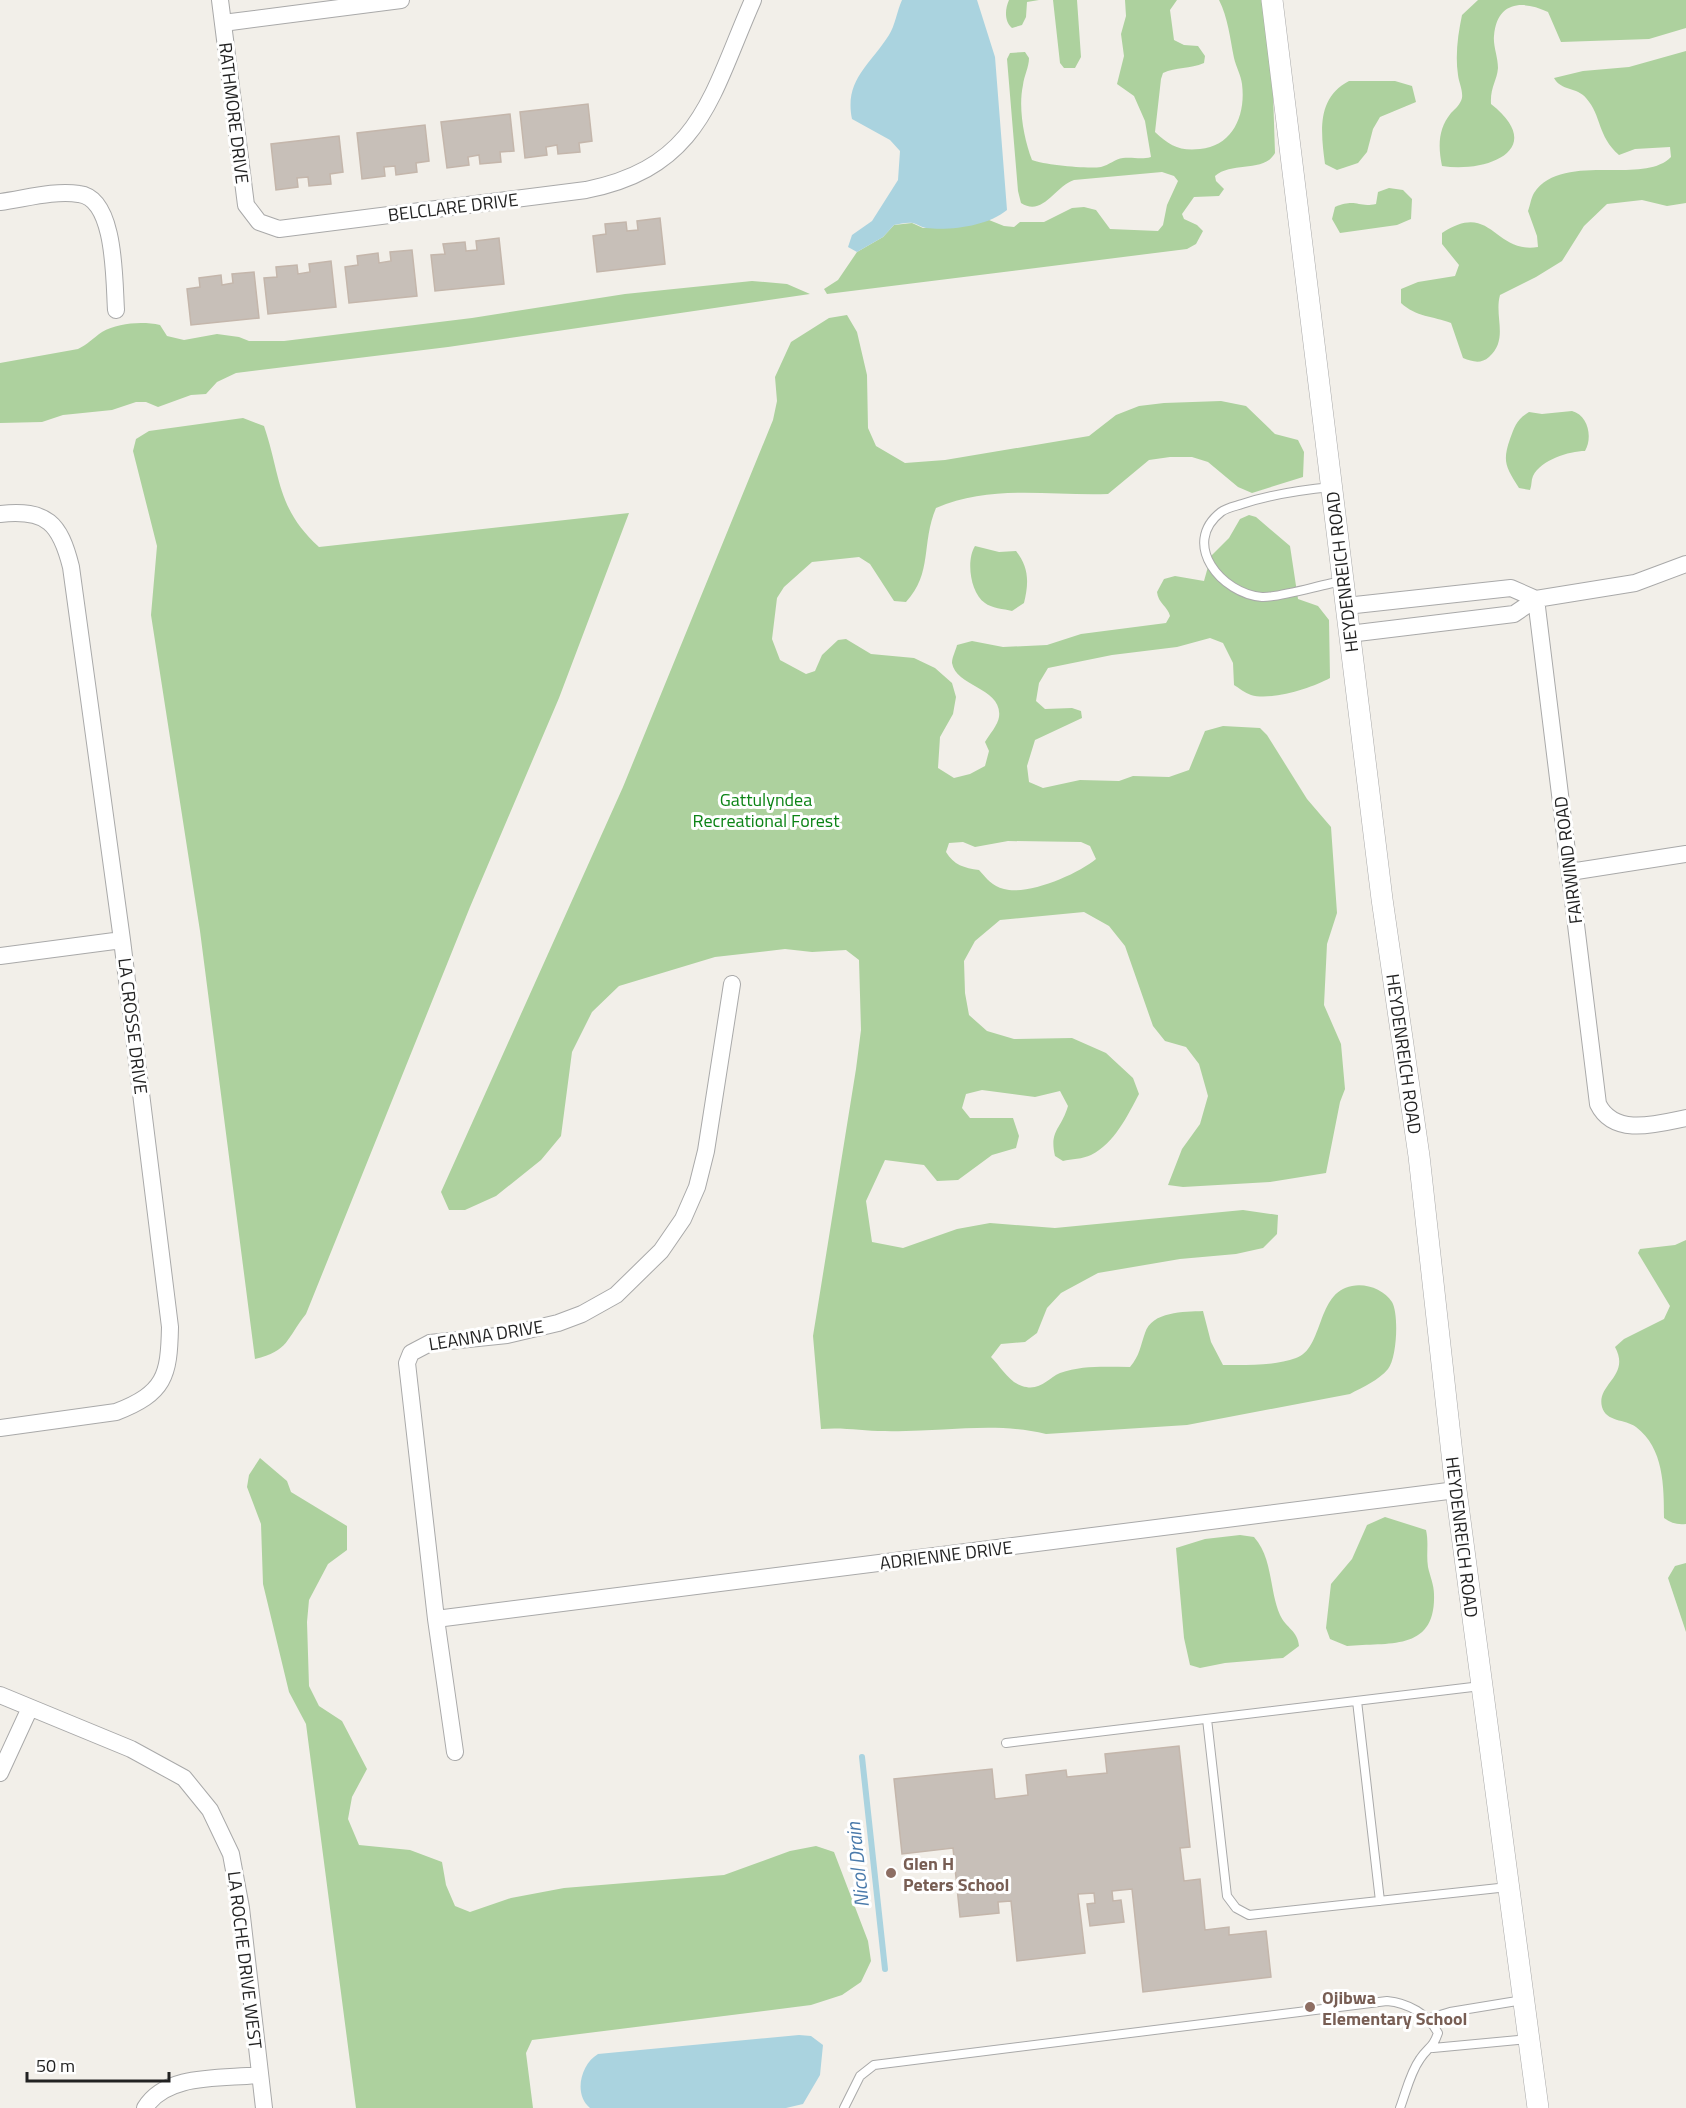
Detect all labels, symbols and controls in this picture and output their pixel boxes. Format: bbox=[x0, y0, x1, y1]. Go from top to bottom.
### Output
street label: RATHMORE DRIVE bbox=[212, 41, 256, 185]
street label: BELCLARE DRIVE bbox=[386, 186, 520, 228]
street label: HEYDENREICH ROAD bbox=[1319, 490, 1365, 654]
park label: Gattulyndea Recreational Forest bbox=[692, 786, 840, 834]
street label: FAIRWIND ROAD bbox=[1547, 795, 1589, 925]
street label: LA CROSSE DRIVE bbox=[111, 956, 155, 1096]
street label: HEYDENREICH ROAD bbox=[1379, 972, 1429, 1136]
street label: LEANNA DRIVE bbox=[427, 1313, 545, 1357]
street label: HEYDENREICH ROAD bbox=[1439, 1455, 1485, 1619]
street label: ADRIENNE DRIVE bbox=[878, 1533, 1014, 1577]
water label: Nicol Drain bbox=[837, 1820, 877, 1909]
place label: Glen H Peters School bbox=[903, 1850, 1009, 1898]
marker: Glen H Peters School bbox=[884, 1866, 898, 1880]
street label: LA ROCHE DRIVE WEST bbox=[221, 1870, 269, 2051]
place label: Ojibwa Elementary School bbox=[1322, 1984, 1467, 2032]
marker: Ojibwa Elementary School bbox=[1303, 2000, 1317, 2014]
scale bar bbox=[27, 2045, 170, 2083]
text: 50 m bbox=[36, 2052, 75, 2079]

